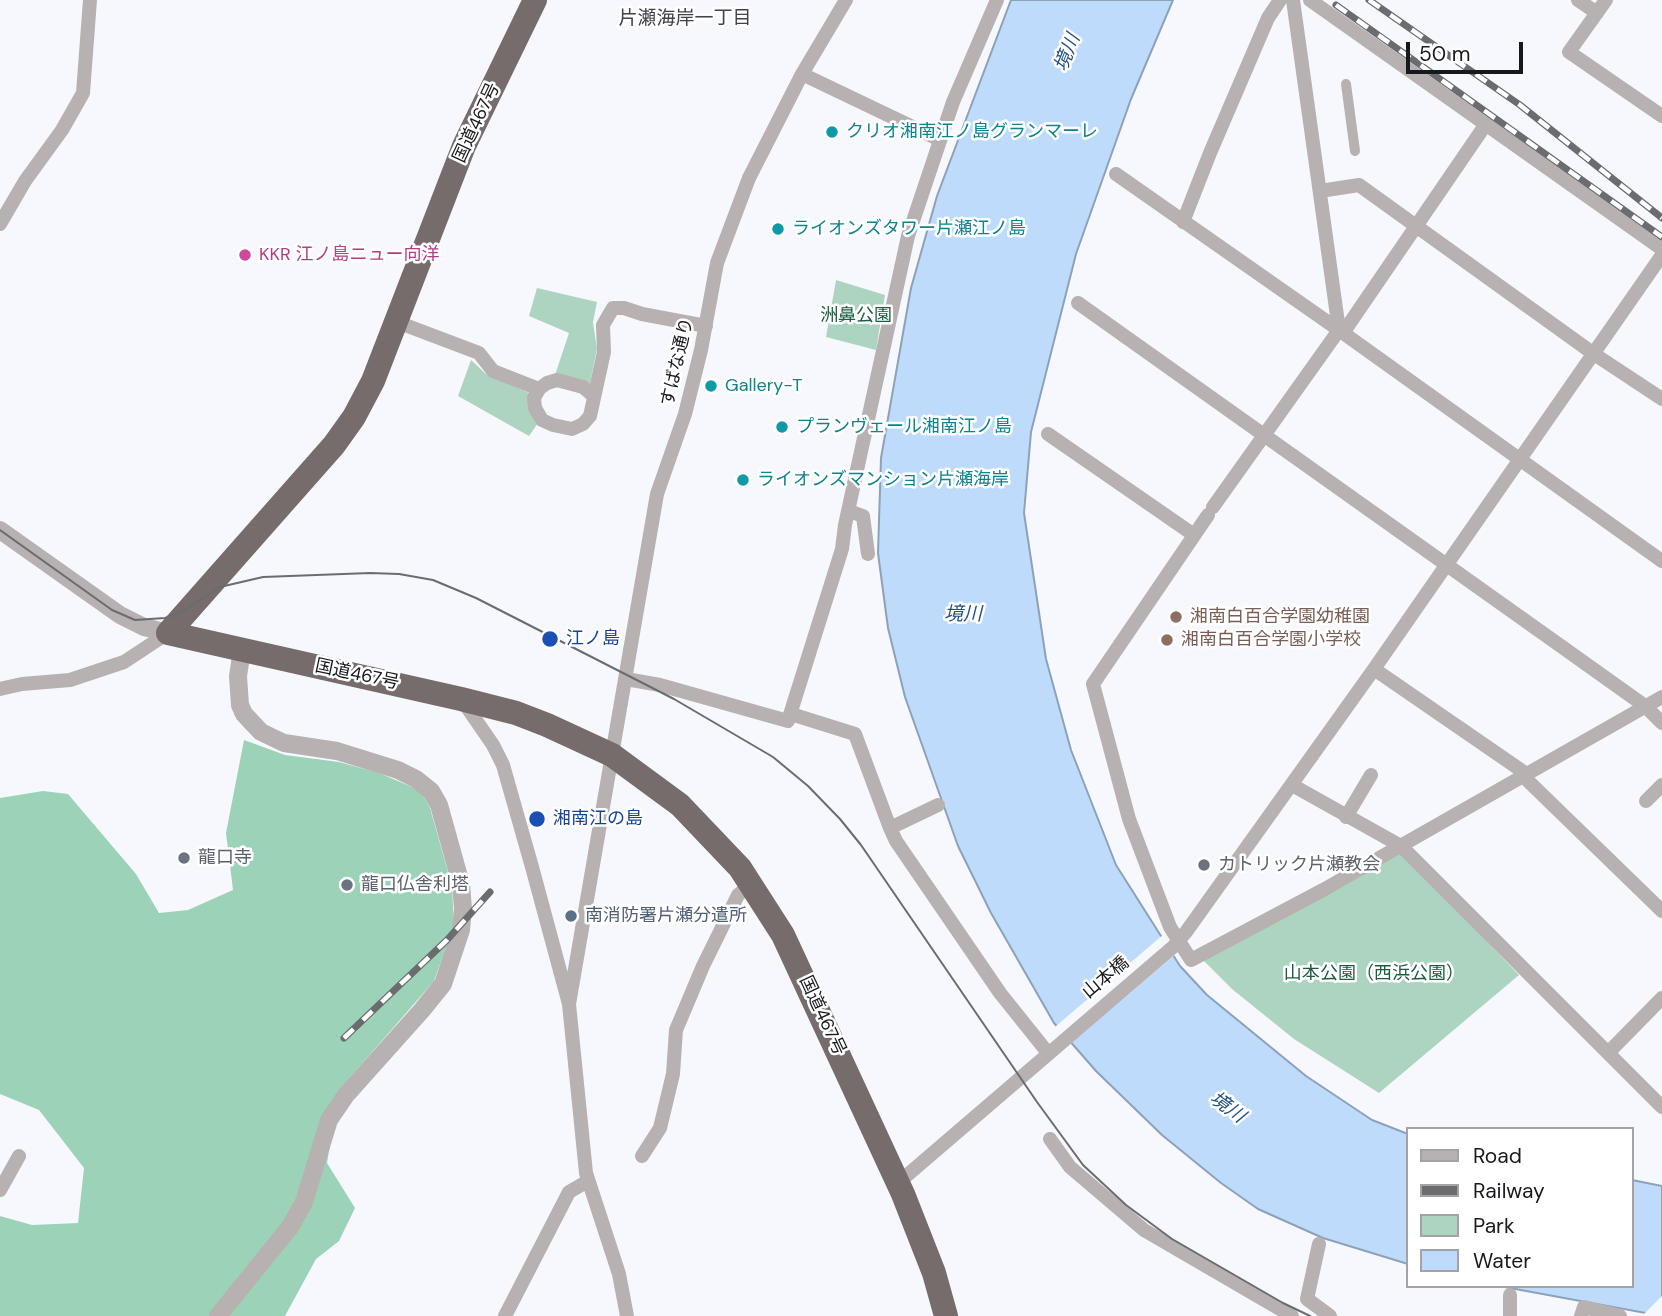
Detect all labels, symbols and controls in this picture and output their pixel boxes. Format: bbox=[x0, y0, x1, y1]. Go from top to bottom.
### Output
district label: 片瀬海岸一丁目 bbox=[619, 8, 751, 30]
scale bar bbox=[1410, 28, 1527, 72]
water label: 境川 bbox=[1050, 31, 1086, 75]
text: 50 m bbox=[1419, 40, 1470, 68]
street label: 国道467号 bbox=[449, 80, 505, 166]
place label: クリオ湘南江ノ島グランマーレ bbox=[846, 121, 1098, 143]
marker: クリオ湘南江ノ島グランマーレ bbox=[824, 124, 840, 140]
place label: ライオンズタワー片瀬江ノ島 bbox=[792, 218, 1026, 240]
marker: ライオンズタワー片瀬江ノ島 bbox=[770, 221, 786, 237]
place label: KKR 江ノ島ニュー向洋 bbox=[259, 244, 440, 266]
marker: KKR 江ノ島ニュー向洋 bbox=[237, 247, 253, 263]
park label: 洲鼻公園 bbox=[820, 305, 892, 327]
street label: すばな通り bbox=[657, 316, 699, 408]
place label: Gallery-T bbox=[725, 375, 802, 397]
marker: Gallery-T bbox=[703, 378, 719, 394]
place label: プランヴェール湘南江ノ島 bbox=[796, 416, 1012, 438]
marker: プランヴェール湘南江ノ島 bbox=[774, 419, 790, 435]
place label: ライオンズマンション片瀬海岸 bbox=[757, 469, 1009, 491]
marker: ライオンズマンション片瀬海岸 bbox=[735, 472, 751, 488]
water label: 境川 bbox=[944, 604, 982, 626]
place label: 湘南白百合学園幼稚園 bbox=[1190, 606, 1370, 628]
marker: 湘南白百合学園幼稚園 bbox=[1168, 609, 1184, 625]
place label: 江ノ島 bbox=[566, 628, 620, 650]
marker: 江ノ島 bbox=[540, 629, 560, 649]
place label: 湘南白百合学園小学校 bbox=[1181, 629, 1361, 651]
marker: 湘南白百合学園小学校 bbox=[1159, 632, 1175, 648]
street label: 国道467号 bbox=[313, 656, 401, 694]
place label: 湘南江の島 bbox=[553, 808, 643, 830]
marker: 湘南江の島 bbox=[527, 809, 547, 829]
place label: 龍口寺 bbox=[198, 847, 252, 869]
marker: 龍口寺 bbox=[176, 850, 192, 866]
place label: カトリック片瀬教会 bbox=[1218, 854, 1380, 876]
marker: カトリック片瀬教会 bbox=[1196, 857, 1212, 873]
place label: 龍口仏舎利塔 bbox=[361, 874, 469, 896]
marker: 龍口仏舎利塔 bbox=[339, 877, 355, 893]
place label: 南消防署片瀬分遣所 bbox=[585, 905, 747, 927]
marker: 南消防署片瀬分遣所 bbox=[563, 908, 579, 924]
street label: 山本橋 bbox=[1078, 952, 1134, 1004]
park label: 山本公園（西浜公園） bbox=[1284, 963, 1464, 985]
street label: 国道467号 bbox=[794, 973, 850, 1059]
water label: 境川 bbox=[1205, 1088, 1249, 1128]
legend bbox=[1406, 1127, 1634, 1288]
text: Road bbox=[1473, 1142, 1522, 1170]
text: Railway bbox=[1473, 1177, 1545, 1205]
text: Park bbox=[1473, 1212, 1514, 1240]
text: Water bbox=[1473, 1247, 1531, 1275]

